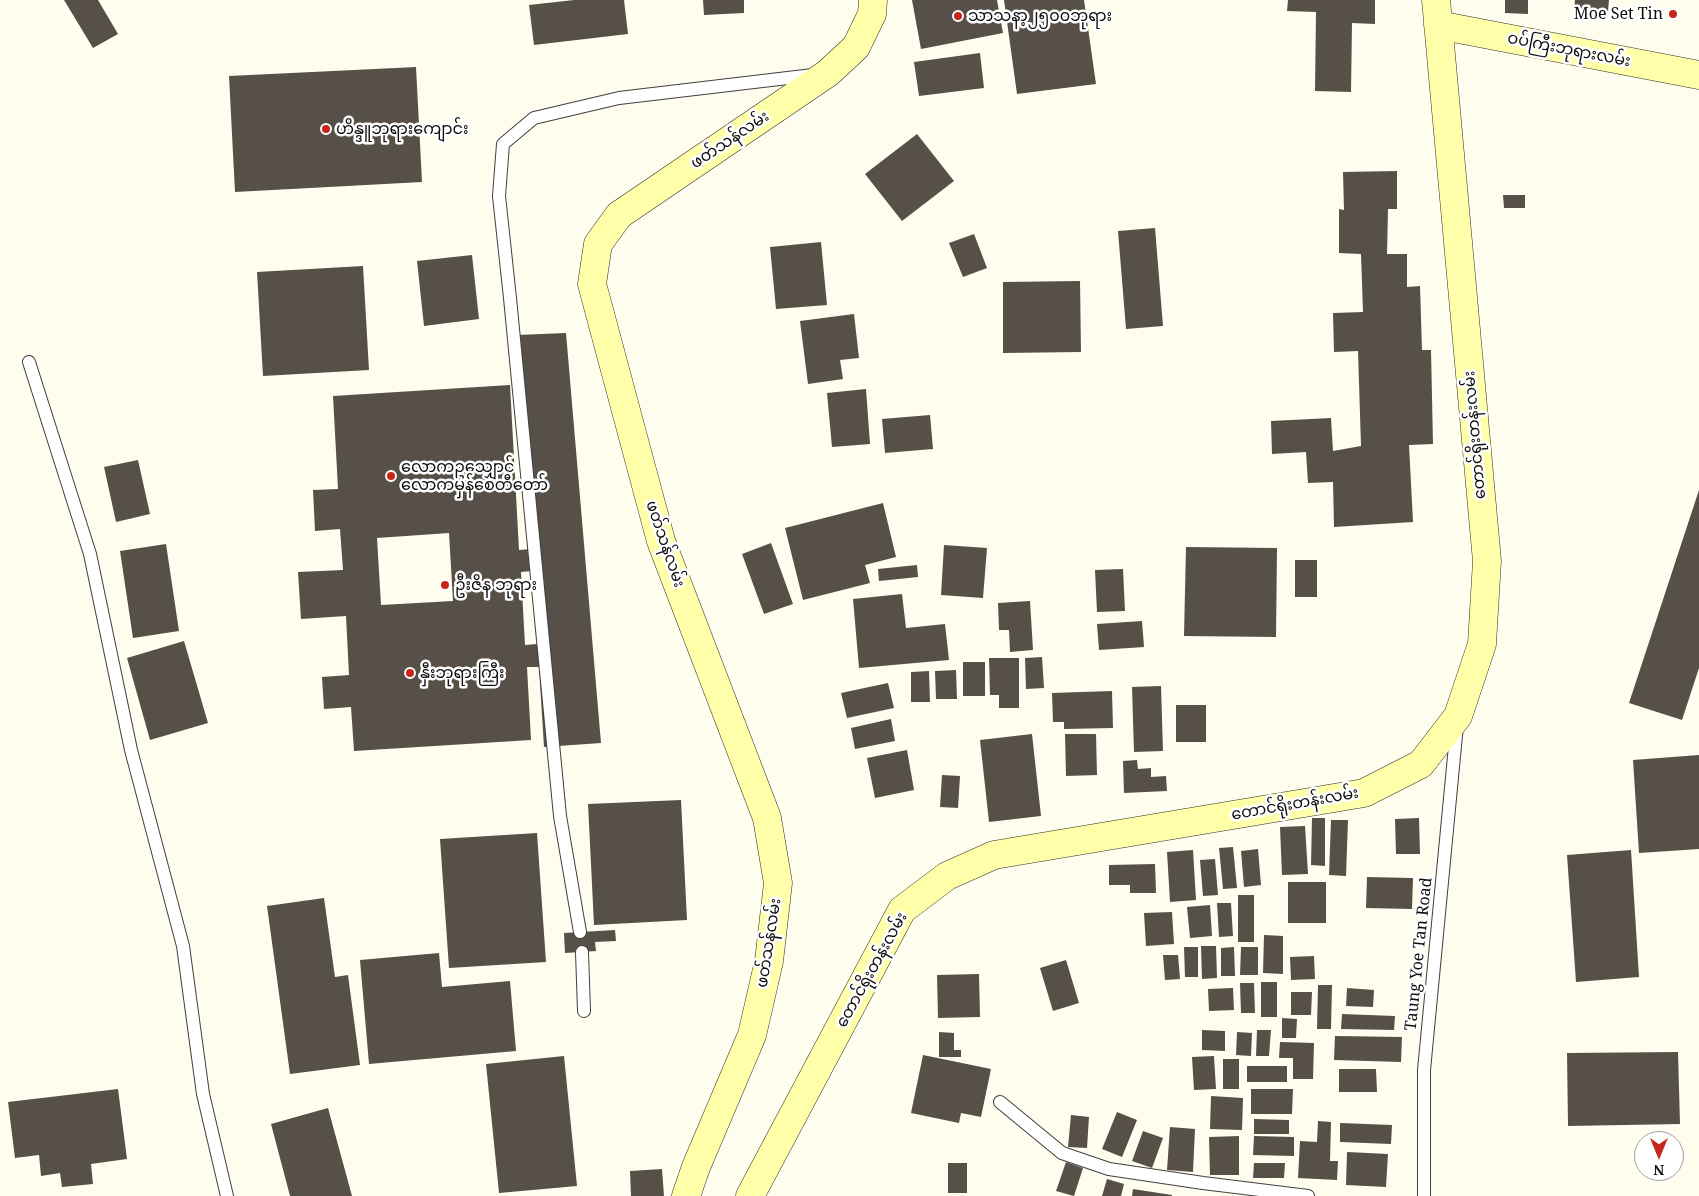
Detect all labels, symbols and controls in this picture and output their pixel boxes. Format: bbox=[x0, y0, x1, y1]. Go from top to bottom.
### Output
place label: Moe Set Tin bbox=[1574, 4, 1663, 24]
place label: သာသနာ့၂၅၀၀ဘုရား bbox=[968, 6, 1112, 26]
marker: Moe Set Tin bbox=[1667, 8, 1679, 20]
marker: သာသနာ့၂၅၀၀ဘုရား bbox=[952, 10, 964, 22]
street label: ဝပ်ကြီးဘုရားလမ်း bbox=[1506, 29, 1632, 71]
street label: ဖတ်သန်လမ်း bbox=[687, 107, 773, 173]
place label: ဟိန္ဒူဘုရားကျောင်း bbox=[336, 119, 468, 139]
marker: ဟိန္ဒူဘုရားကျောင်း bbox=[320, 123, 332, 135]
street label: တောင်ရိုးတန်းလမ်း bbox=[1460, 370, 1490, 500]
place label: လောကဥသျှောင် လောကမှန်စေတီတော် bbox=[401, 457, 548, 495]
marker: လောကဥသျှောင် လောကမှန်စေတီတော် bbox=[385, 470, 397, 482]
street label: ဖတ်သန်လမ်း bbox=[641, 498, 689, 590]
place label: ဦးဇိန ဘုရား bbox=[455, 575, 537, 595]
marker: ဦးဇိန ဘုရား bbox=[439, 579, 451, 591]
place label: နှီးဘုရားကြီး bbox=[420, 663, 505, 683]
marker: နှီးဘုရားကြီး bbox=[404, 667, 416, 679]
street label: တောင်ရိုးတန်းလမ်း bbox=[1230, 783, 1360, 825]
street label: Taung Yoe Tan Road bbox=[1401, 877, 1437, 1031]
street label: ဖတ်သန်လမ်း bbox=[752, 897, 786, 989]
street label: တောင်ရိုးတန်းလမ်း bbox=[832, 909, 912, 1031]
north arrow bbox=[1634, 1131, 1684, 1181]
text: N bbox=[1653, 1161, 1665, 1180]

